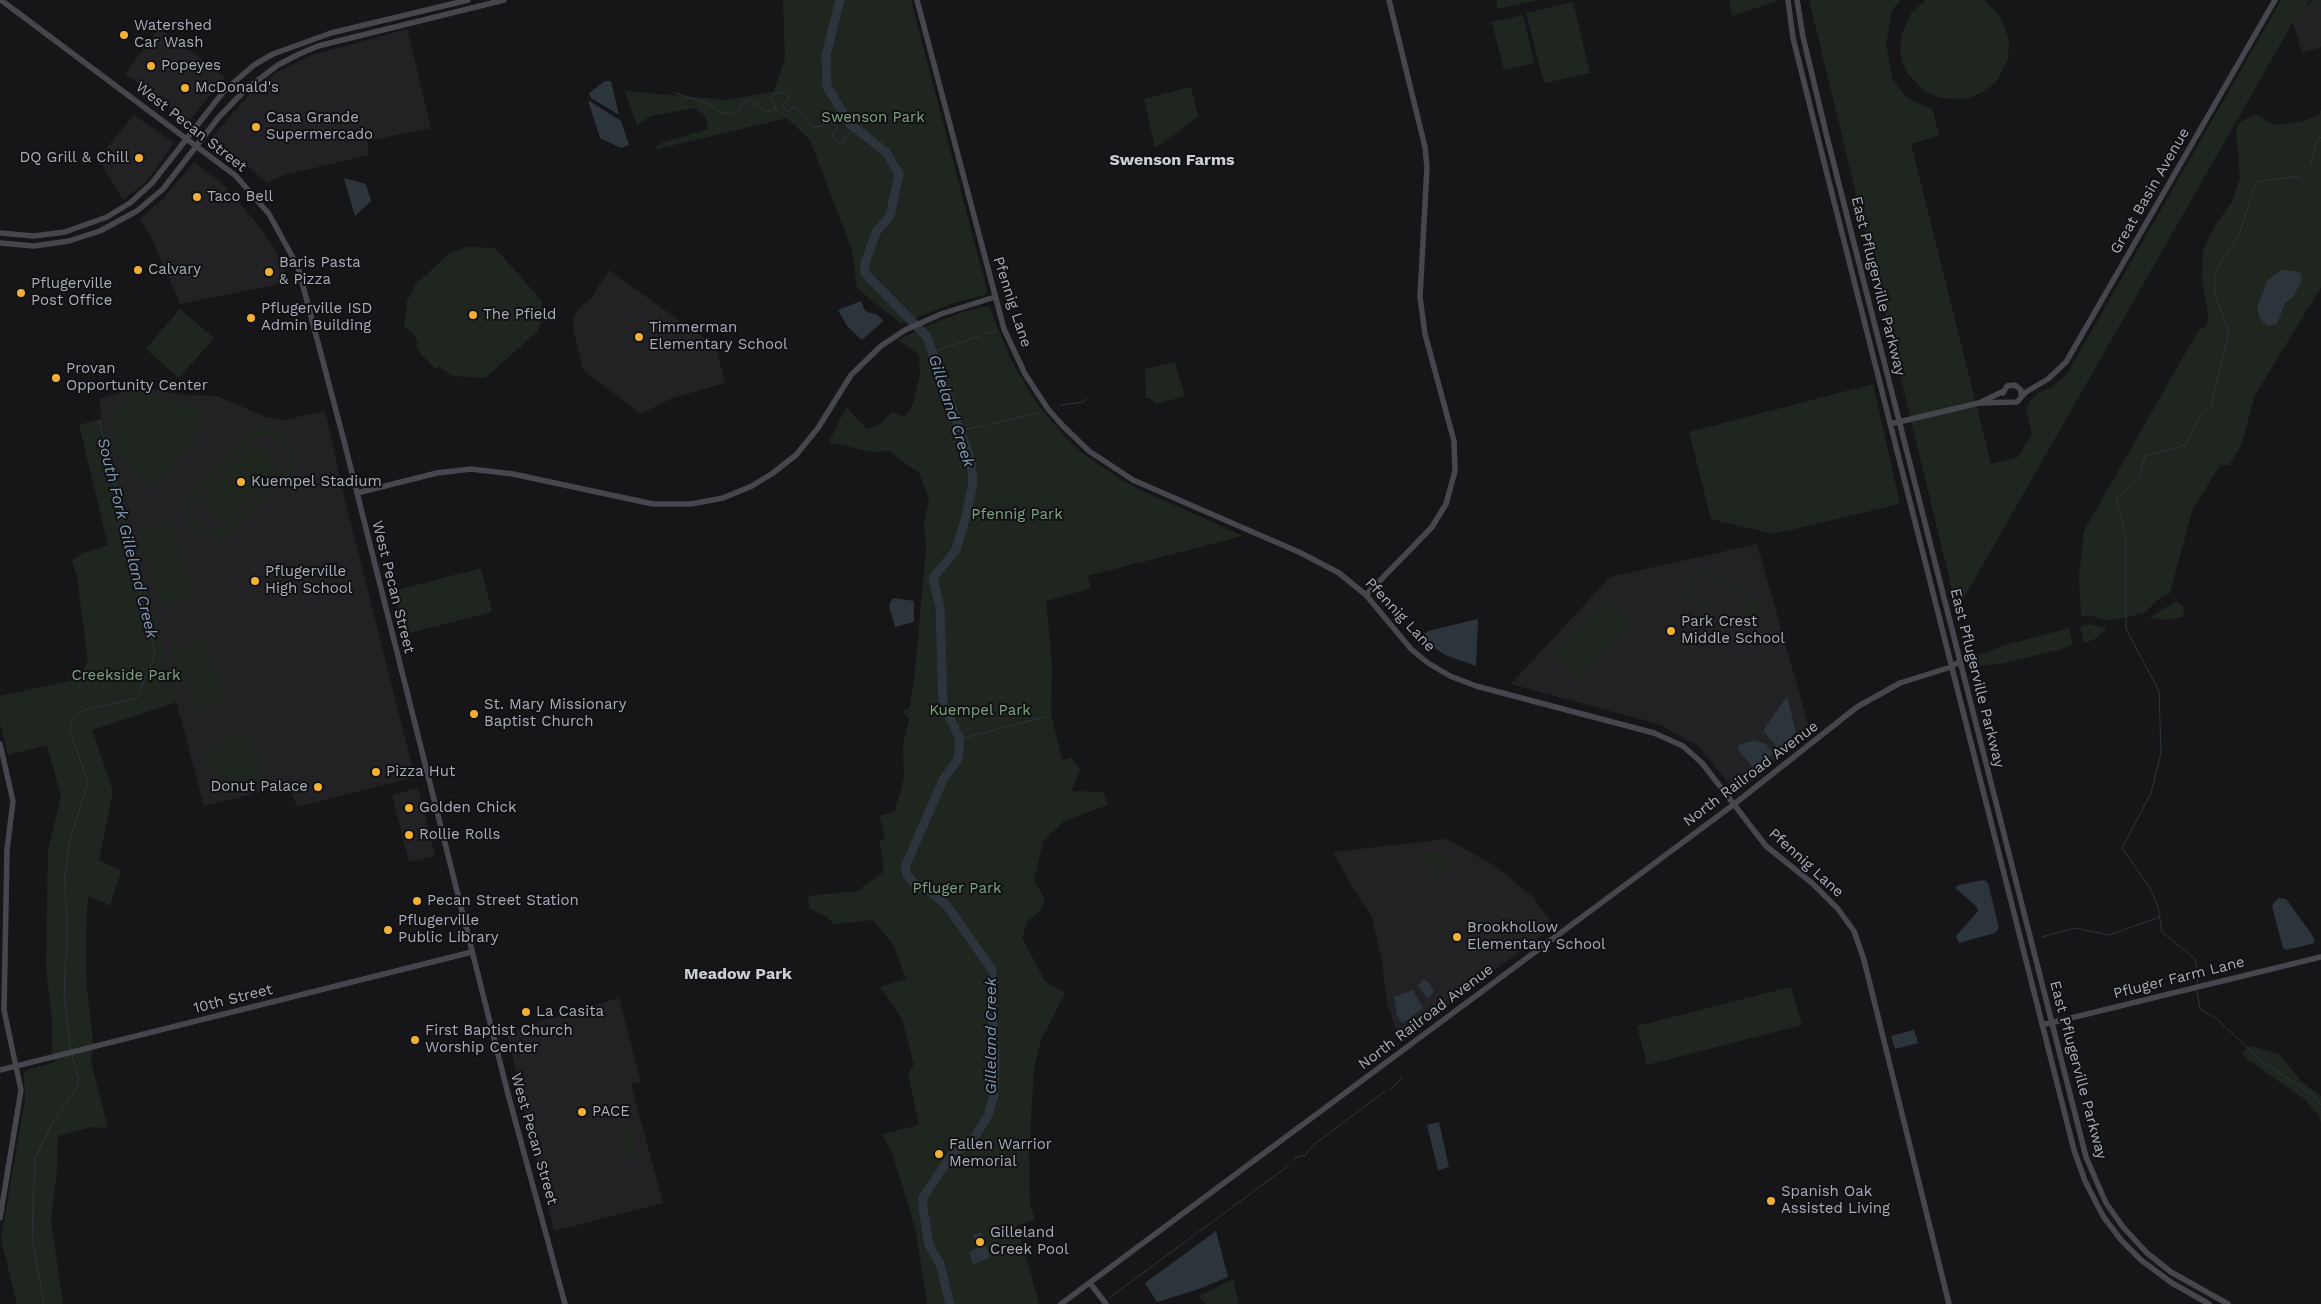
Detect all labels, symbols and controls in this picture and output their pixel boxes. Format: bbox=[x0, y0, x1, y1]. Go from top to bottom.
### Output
place label: Watershed Car Wash bbox=[134, 17, 212, 52]
marker: Watershed Car Wash bbox=[118, 29, 130, 41]
place label: Popeyes bbox=[161, 57, 221, 75]
marker: Popeyes bbox=[145, 60, 157, 72]
street label: West Pecan Street bbox=[132, 78, 250, 176]
place label: McDonald's bbox=[195, 79, 279, 97]
marker: McDonald's bbox=[179, 82, 191, 94]
place label: Casa Grande Supermercado bbox=[266, 109, 373, 144]
park label: Swenson Park bbox=[821, 109, 925, 127]
marker: Casa Grande Supermercado bbox=[250, 121, 262, 133]
street label: Great Basin Avenue bbox=[2107, 125, 2193, 257]
place label: DQ Grill & Chill bbox=[19, 149, 129, 167]
district label: Swenson Farms bbox=[1109, 150, 1235, 170]
marker: DQ Grill & Chill bbox=[133, 152, 145, 164]
place label: Taco Bell bbox=[207, 188, 273, 206]
marker: Taco Bell bbox=[191, 191, 203, 203]
street label: East Pflugerville Parkway bbox=[1847, 194, 1909, 378]
place label: Baris Pasta & Pizza bbox=[279, 254, 361, 289]
street label: Pfennig Lane bbox=[989, 254, 1035, 350]
place label: Calvary bbox=[148, 261, 201, 279]
marker: Calvary bbox=[132, 264, 144, 276]
marker: Baris Pasta & Pizza bbox=[263, 266, 275, 278]
place label: Pflugerville Post Office bbox=[31, 275, 112, 310]
marker: Pflugerville Post Office bbox=[15, 287, 27, 299]
place label: Pflugerville ISD Admin Building bbox=[261, 300, 372, 335]
place label: The Pfield bbox=[483, 306, 556, 324]
marker: The Pfield bbox=[467, 309, 479, 321]
marker: Pflugerville ISD Admin Building bbox=[245, 312, 257, 324]
place label: Timmerman Elementary School bbox=[649, 319, 788, 354]
marker: Timmerman Elementary School bbox=[633, 331, 645, 343]
water label: Gilleland Creek bbox=[924, 352, 978, 470]
place label: Provan Opportunity Center bbox=[66, 360, 208, 395]
marker: Provan Opportunity Center bbox=[50, 372, 62, 384]
water label: South Fork Gilleland Creek bbox=[93, 436, 161, 640]
place label: Kuempel Stadium bbox=[251, 473, 382, 491]
marker: Kuempel Stadium bbox=[235, 476, 247, 488]
park label: Pfennig Park bbox=[971, 506, 1063, 524]
street label: West Pecan Street bbox=[368, 519, 418, 655]
place label: Pflugerville High School bbox=[265, 563, 352, 598]
street label: Pfennig Lane bbox=[1361, 574, 1439, 656]
marker: Pflugerville High School bbox=[249, 575, 261, 587]
street label: East Pflugerville Parkway bbox=[1946, 586, 2008, 770]
place label: Park Crest Middle School bbox=[1681, 613, 1785, 648]
marker: Park Crest Middle School bbox=[1665, 625, 1677, 637]
park label: Creekside Park bbox=[71, 667, 181, 685]
place label: St. Mary Missionary Baptist Church bbox=[484, 696, 626, 731]
park label: Kuempel Park bbox=[929, 702, 1031, 720]
marker: St. Mary Missionary Baptist Church bbox=[468, 708, 480, 720]
street label: North Railroad Avenue bbox=[1680, 717, 1822, 831]
place label: Pizza Hut bbox=[386, 763, 455, 781]
marker: Pizza Hut bbox=[370, 766, 382, 778]
place label: Donut Palace bbox=[210, 778, 308, 796]
marker: Donut Palace bbox=[312, 781, 324, 793]
place label: Golden Chick bbox=[419, 799, 516, 817]
marker: Golden Chick bbox=[403, 802, 415, 814]
street label: Pfennig Lane bbox=[1765, 825, 1847, 901]
place label: Rollie Rolls bbox=[419, 826, 500, 844]
marker: Rollie Rolls bbox=[403, 829, 415, 841]
park label: Pfluger Park bbox=[912, 880, 1002, 898]
place label: Pecan Street Station bbox=[427, 892, 579, 910]
marker: Pecan Street Station bbox=[411, 895, 423, 907]
place label: Pflugerville Public Library bbox=[398, 912, 499, 947]
place label: Brookhollow Elementary School bbox=[1467, 919, 1606, 954]
marker: Pflugerville Public Library bbox=[382, 924, 394, 936]
marker: Brookhollow Elementary School bbox=[1451, 931, 1463, 943]
street label: Pfluger Farm Lane bbox=[2112, 953, 2246, 1003]
street label: North Railroad Avenue bbox=[1355, 960, 1497, 1074]
district label: Meadow Park bbox=[684, 964, 792, 984]
water label: Gilleland Creek bbox=[981, 977, 1001, 1095]
street label: East Pflugerville Parkway bbox=[2045, 979, 2111, 1161]
street label: 10th Street bbox=[192, 980, 274, 1018]
place label: La Casita bbox=[536, 1003, 604, 1021]
marker: La Casita bbox=[520, 1006, 532, 1018]
place label: First Baptist Church Worship Center bbox=[425, 1022, 573, 1057]
marker: First Baptist Church Worship Center bbox=[409, 1034, 421, 1046]
street label: West Pecan Street bbox=[507, 1071, 561, 1207]
place label: PACE bbox=[592, 1103, 630, 1121]
marker: PACE bbox=[576, 1106, 588, 1118]
place label: Fallen Warrior Memorial bbox=[949, 1136, 1052, 1171]
marker: Fallen Warrior Memorial bbox=[933, 1148, 945, 1160]
place label: Spanish Oak Assisted Living bbox=[1781, 1183, 1890, 1218]
marker: Spanish Oak Assisted Living bbox=[1765, 1195, 1777, 1207]
place label: Gilleland Creek Pool bbox=[990, 1224, 1069, 1259]
marker: Gilleland Creek Pool bbox=[974, 1236, 986, 1248]

